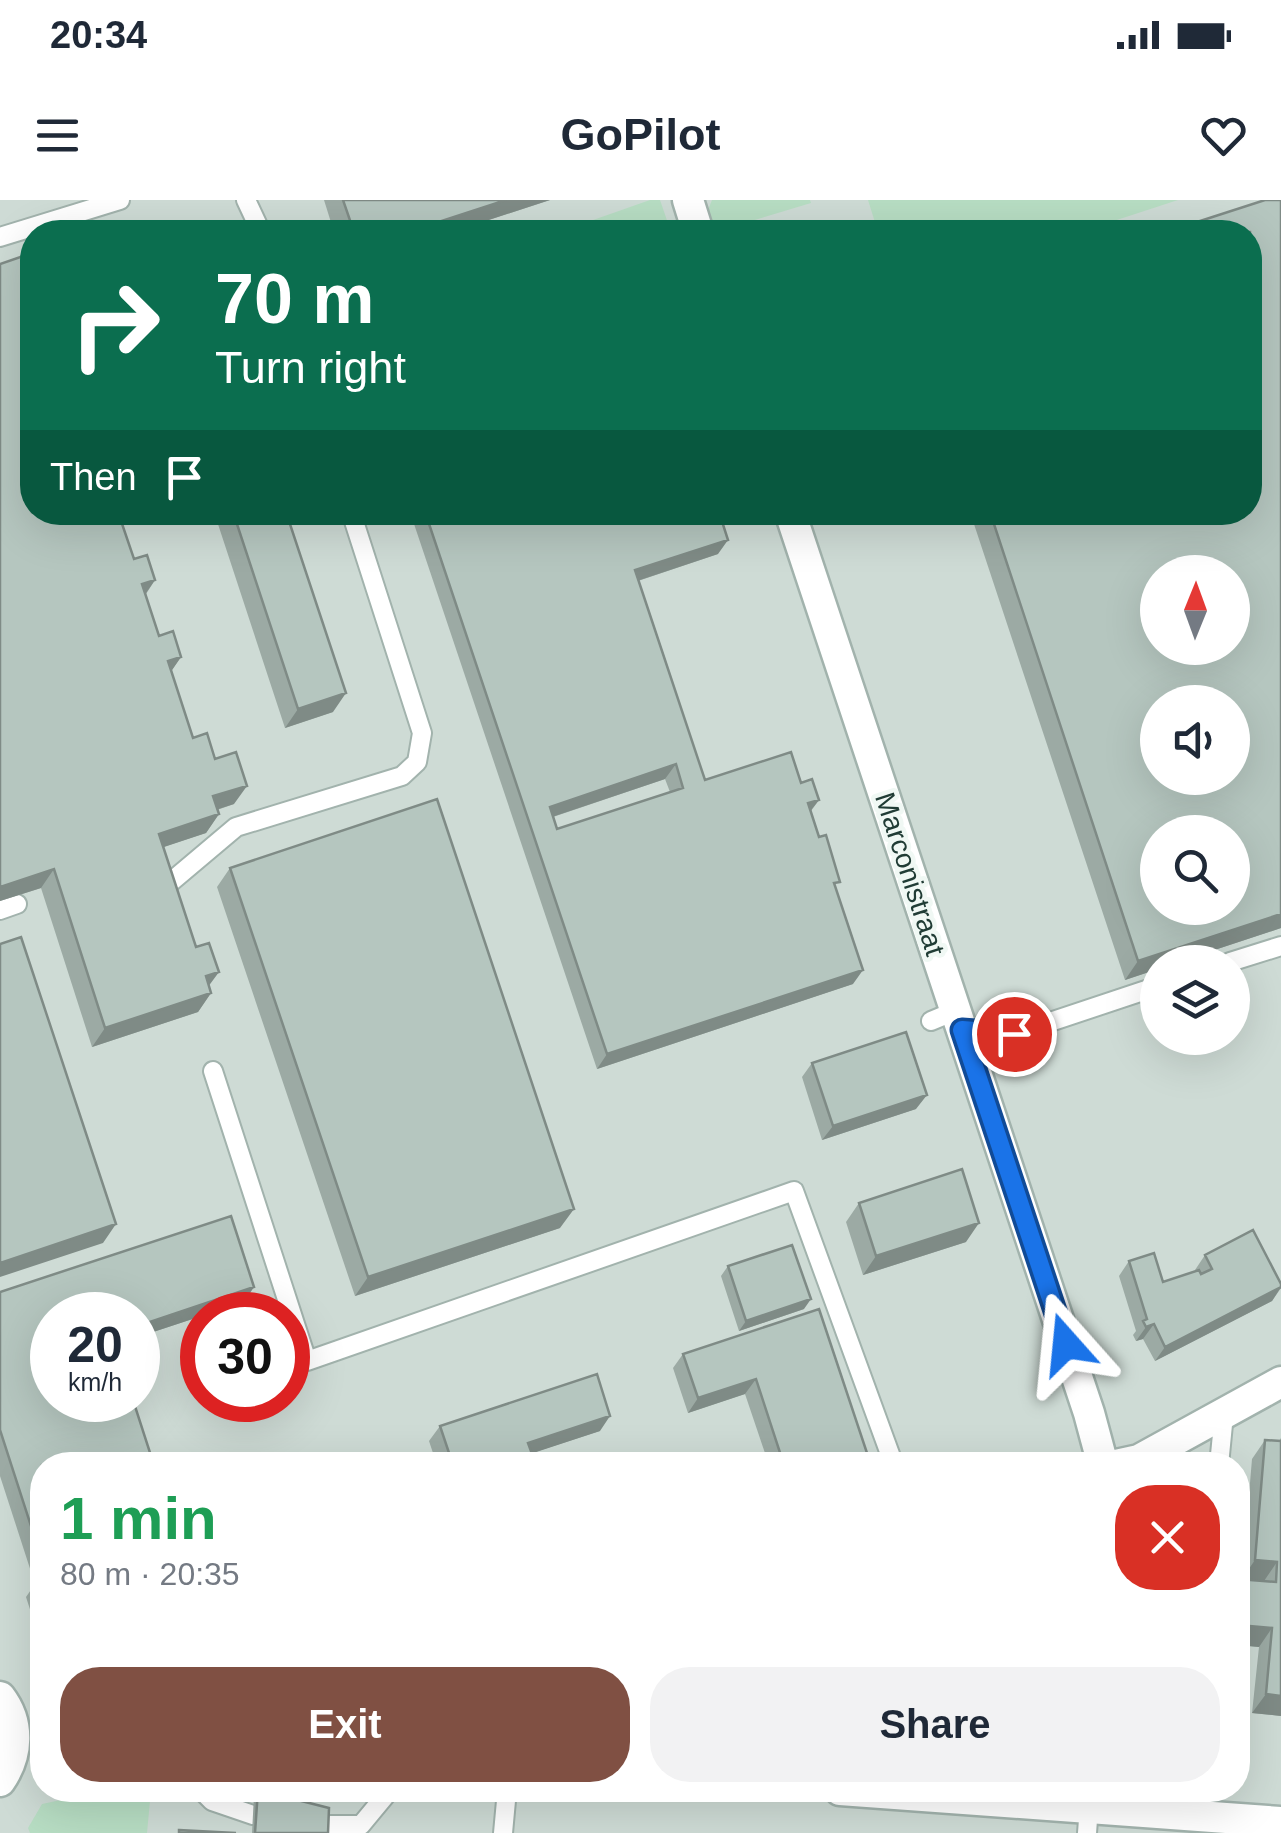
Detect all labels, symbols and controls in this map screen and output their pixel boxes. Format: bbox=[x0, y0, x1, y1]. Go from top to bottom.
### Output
text: 20:34 bbox=[50, 14, 147, 56]
icon: menu bbox=[30, 108, 85, 163]
icon: heart bbox=[1196, 108, 1251, 163]
text: GoPilot bbox=[561, 109, 720, 160]
icon: right bbox=[50, 260, 180, 390]
text: 70 m bbox=[215, 260, 375, 338]
text: Turn right bbox=[215, 342, 406, 393]
icon: arrive bbox=[157, 450, 212, 505]
text: Then bbox=[50, 456, 137, 498]
north arrow bbox=[1140, 555, 1250, 665]
map controls bbox=[1140, 555, 1250, 1055]
button: sound bbox=[1140, 685, 1250, 795]
street label: Marconistraat bbox=[869, 789, 951, 960]
button: search bbox=[1140, 815, 1250, 925]
button: layers bbox=[1140, 945, 1250, 1055]
pin bbox=[972, 992, 1057, 1077]
icon: arrive bbox=[987, 1007, 1042, 1062]
speed limit sign: 30 bbox=[180, 1292, 310, 1422]
position arrow bbox=[1014, 1292, 1118, 1396]
text: 20 bbox=[67, 1317, 123, 1373]
text: km/h bbox=[68, 1368, 122, 1396]
text: 1 min bbox=[60, 1485, 217, 1552]
button: close bbox=[1115, 1485, 1220, 1590]
text: 80 m · 20:35 bbox=[60, 1556, 240, 1592]
button: Exit bbox=[60, 1667, 630, 1782]
button: Share bbox=[650, 1667, 1220, 1782]

